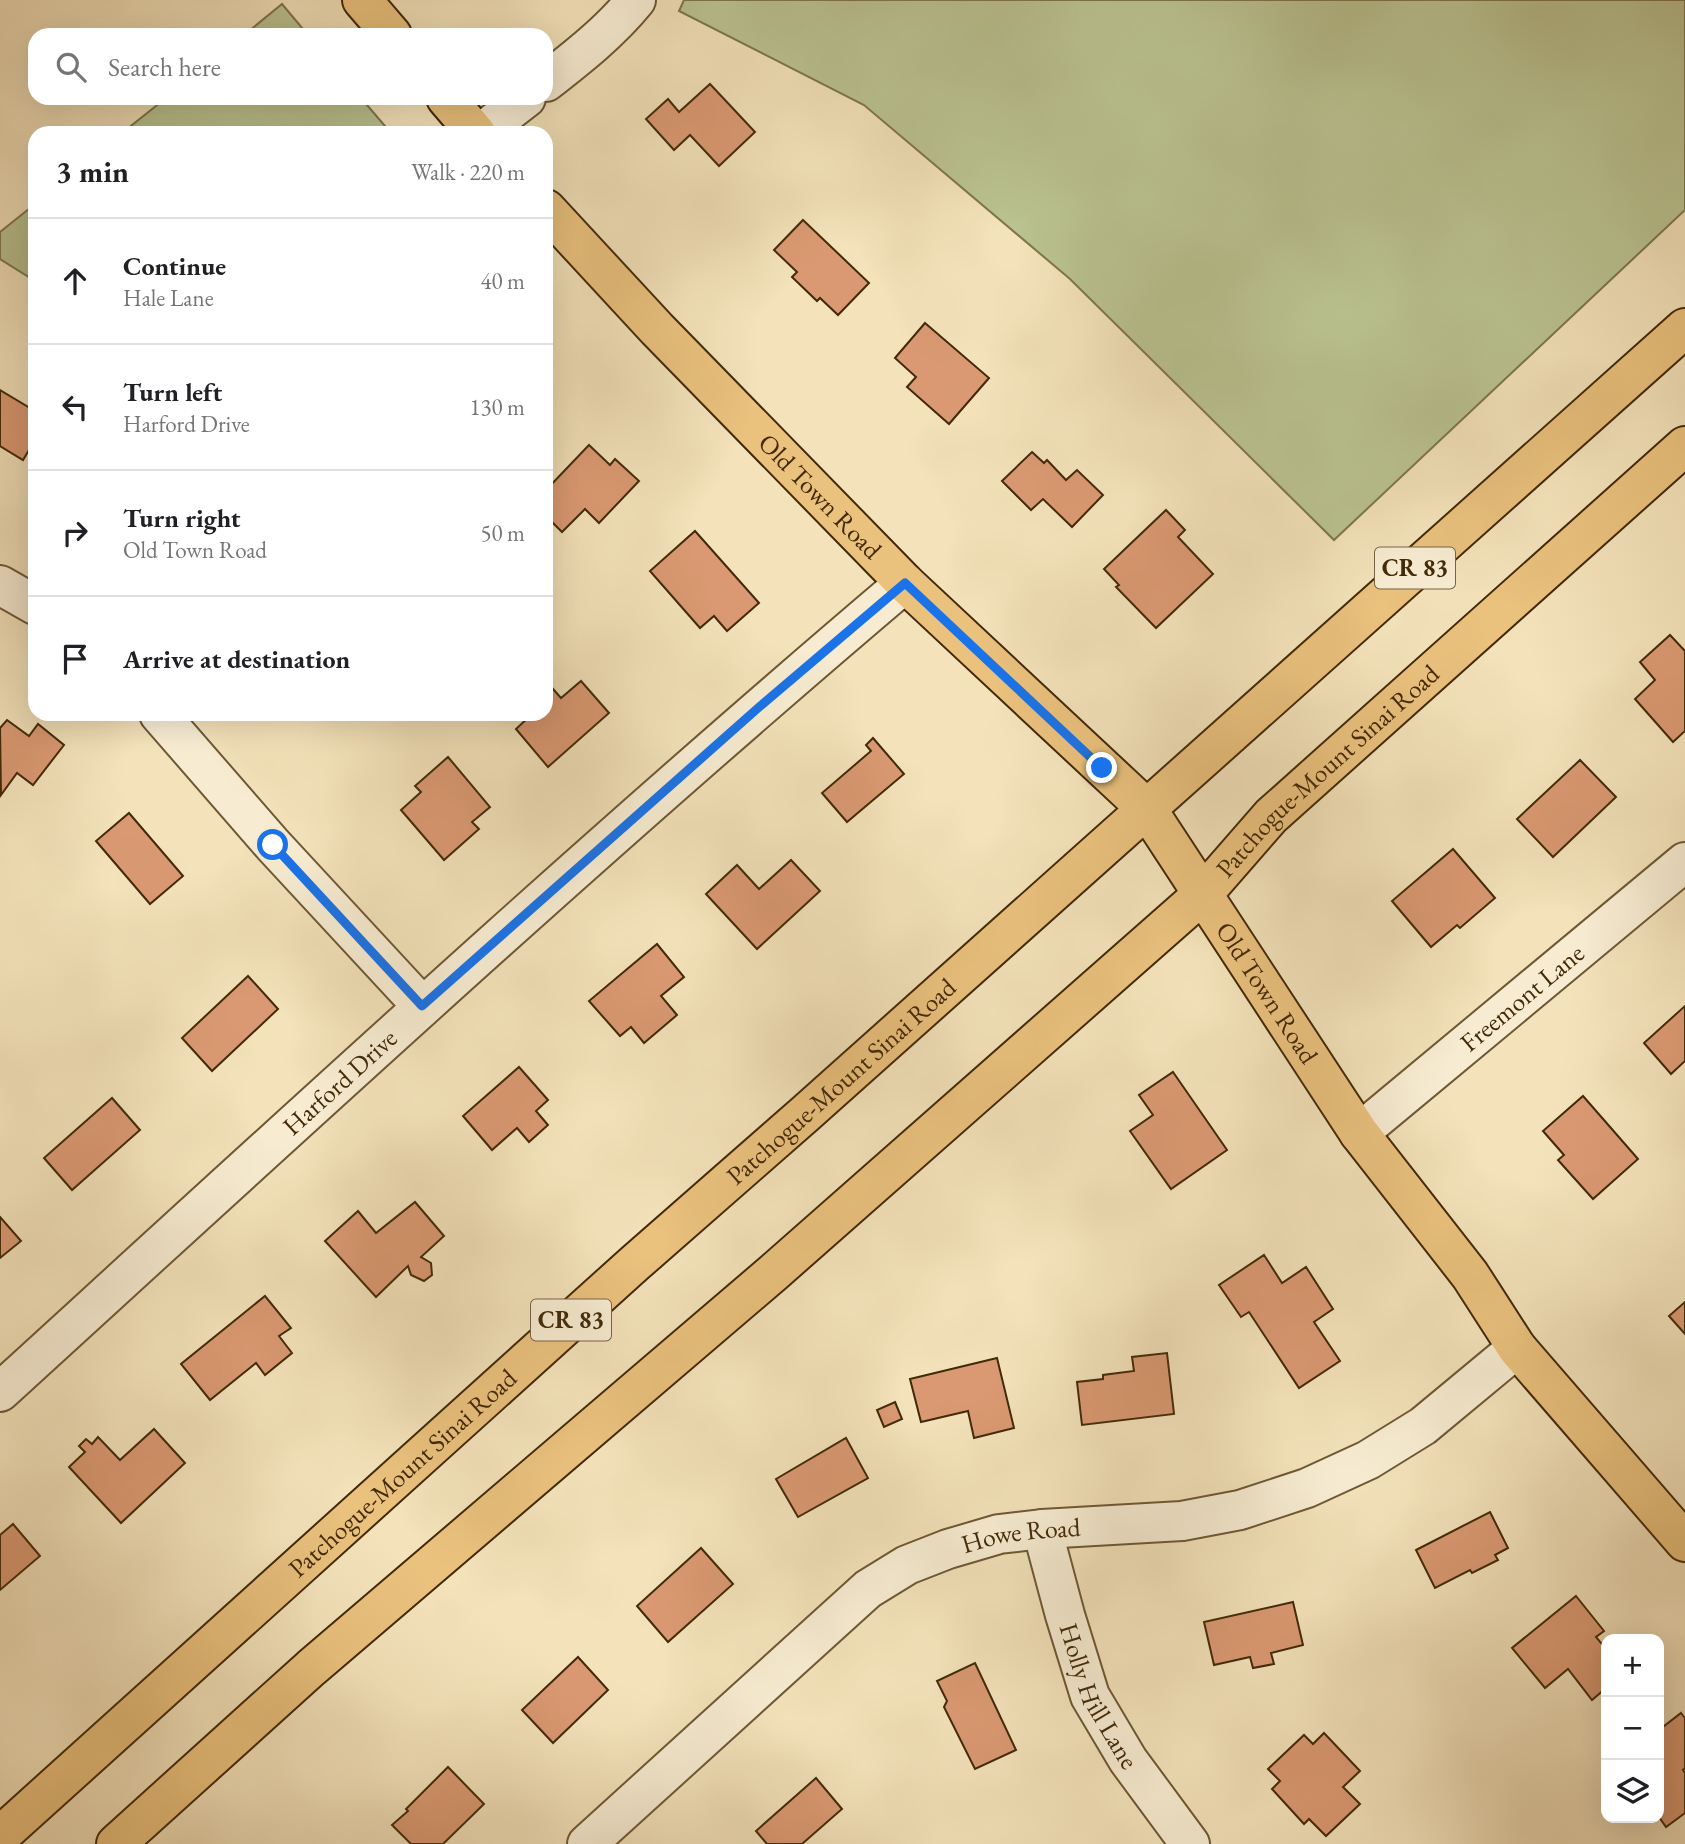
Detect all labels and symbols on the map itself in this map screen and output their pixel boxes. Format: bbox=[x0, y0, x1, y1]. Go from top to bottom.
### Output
street label: Old Town Road bbox=[751, 426, 890, 567]
road number: CR 83 bbox=[1375, 548, 1455, 588]
street label: Patchogue-Mount Sinai Road bbox=[1208, 656, 1447, 885]
route end bbox=[1086, 752, 1117, 783]
route start bbox=[257, 829, 288, 860]
street label: Old Town Road bbox=[1208, 915, 1326, 1071]
street label: Freemont Lane bbox=[1453, 936, 1591, 1059]
street label: Patchogue-Mount Sinai Road bbox=[719, 970, 964, 1192]
street label: Harford Drive bbox=[275, 1021, 404, 1143]
road number: CR 83 bbox=[531, 1300, 611, 1340]
street label: Patchogue-Mount Sinai Road bbox=[281, 1361, 524, 1585]
street label: Howe Road bbox=[957, 1510, 1082, 1561]
street label: Holly Hill Lane bbox=[1052, 1619, 1146, 1776]

